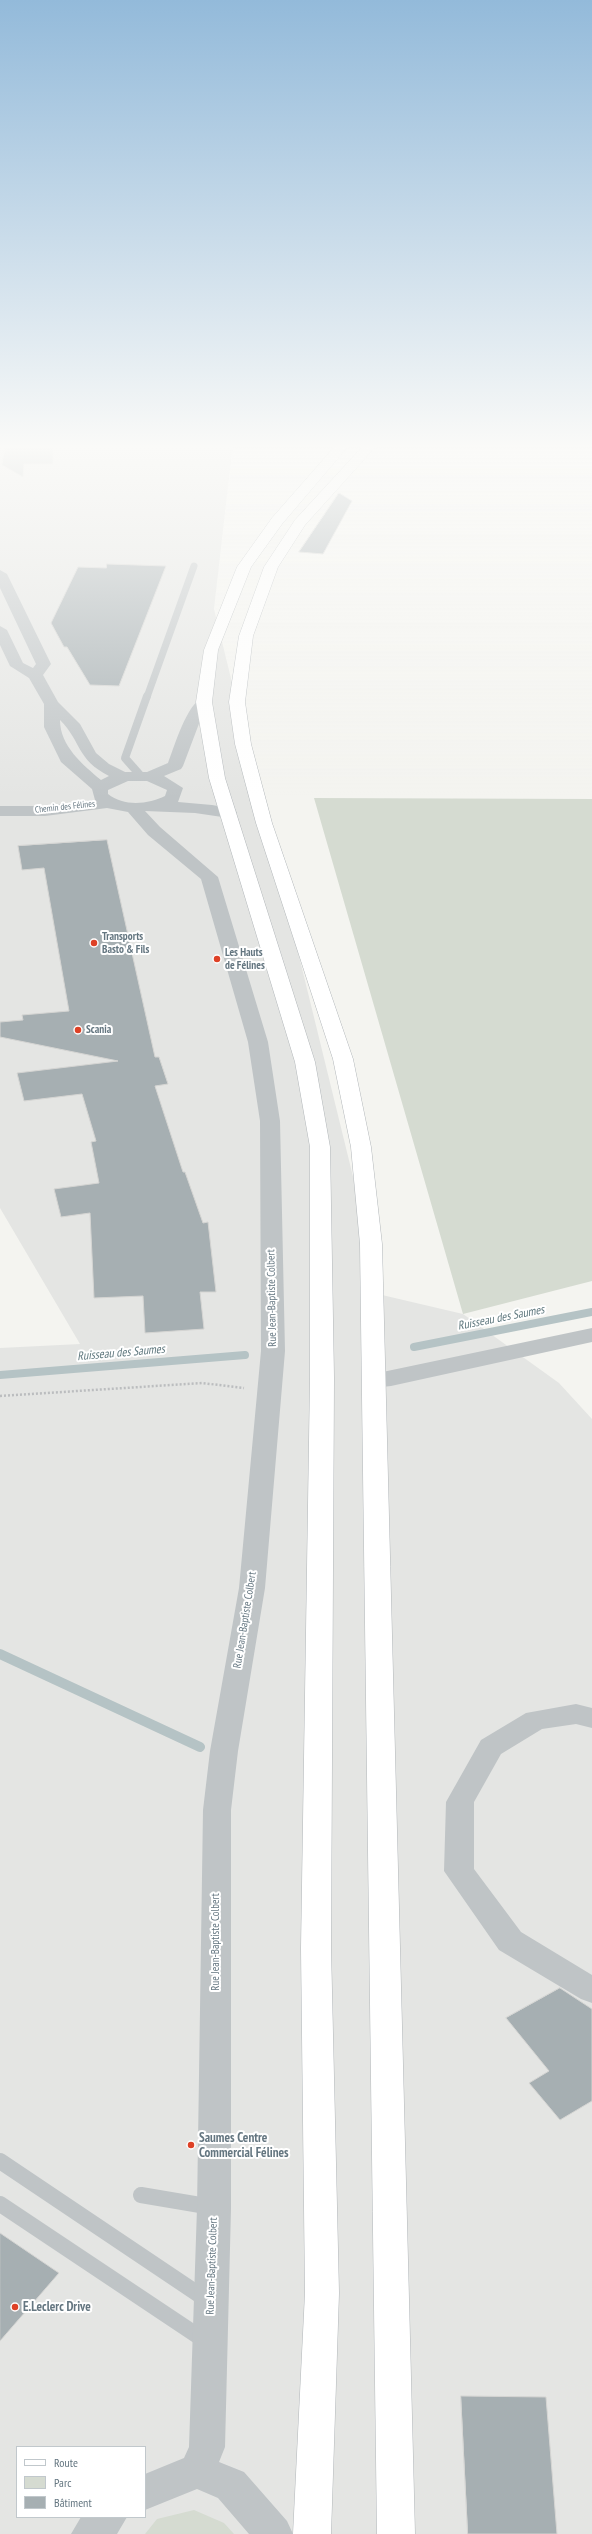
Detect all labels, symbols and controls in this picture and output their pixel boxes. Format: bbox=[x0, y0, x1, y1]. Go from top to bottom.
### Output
street label: Chemin des Félines bbox=[34, 798, 96, 816]
place label: Transports Basto & Fils bbox=[102, 930, 149, 956]
marker: Transports Basto & Fils bbox=[89, 938, 99, 948]
place label: Les Hauts de Félines bbox=[225, 946, 265, 972]
marker: Les Hauts de Félines bbox=[212, 954, 222, 964]
place label: Scania bbox=[86, 1023, 111, 1037]
marker: Scania bbox=[73, 1025, 83, 1035]
street label: Rue Jean-Baptiste Colbert bbox=[265, 1249, 279, 1347]
water label: Ruisseau des Saumes bbox=[456, 1303, 546, 1333]
water label: Ruisseau des Saumes bbox=[77, 1342, 165, 1364]
street label: Rue Jean-Baptiste Colbert bbox=[231, 1571, 259, 1669]
street label: Rue Jean-Baptiste Colbert bbox=[209, 1893, 223, 1991]
place label: Saumes Centre Commercial Félines bbox=[199, 2130, 289, 2161]
marker: Saumes Centre Commercial Félines bbox=[186, 2140, 196, 2150]
street label: Rue Jean-Baptiste Colbert bbox=[204, 2217, 220, 2315]
place label: E.Leclerc Drive bbox=[23, 2299, 91, 2315]
marker: E.Leclerc Drive bbox=[10, 2302, 20, 2312]
legend bbox=[16, 2446, 146, 2518]
text: Route bbox=[54, 2455, 78, 2470]
text: Parc bbox=[54, 2475, 71, 2490]
text: Bâtiment bbox=[54, 2495, 92, 2510]

